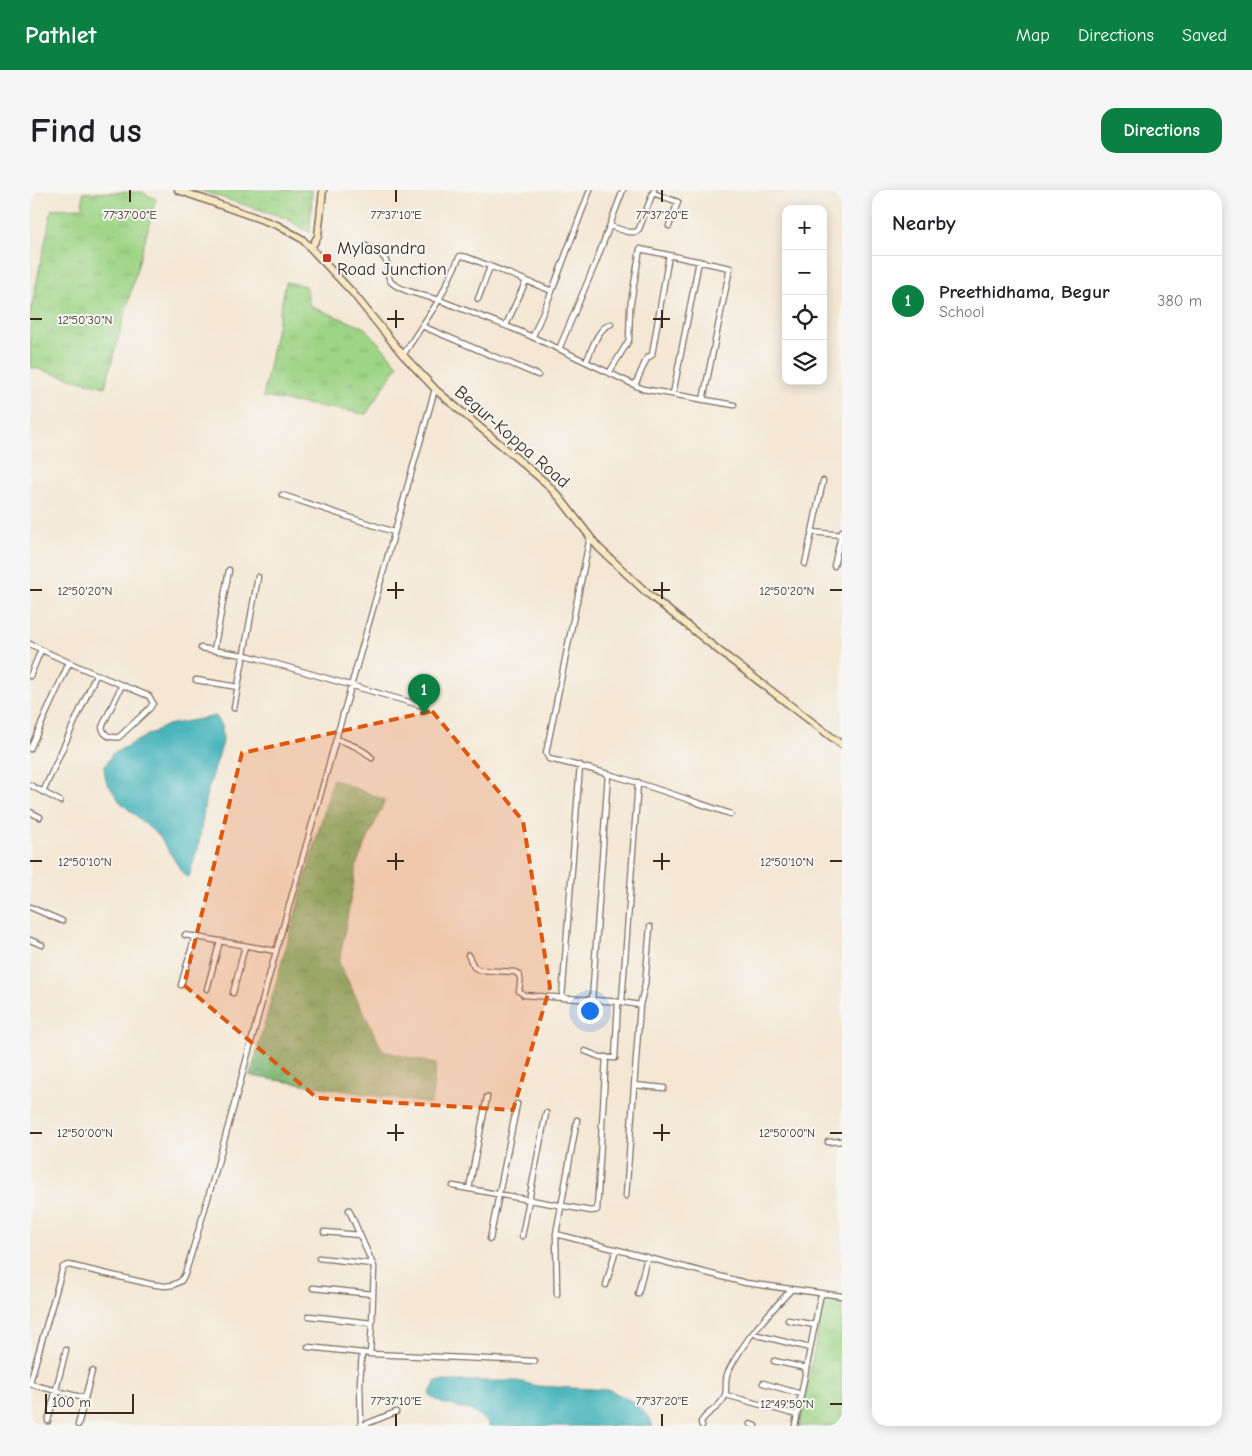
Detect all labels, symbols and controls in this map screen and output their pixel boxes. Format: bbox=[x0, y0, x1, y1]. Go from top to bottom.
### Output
text: Pathlet bbox=[25, 21, 96, 49]
text: Map bbox=[1016, 25, 1050, 46]
text: Directions bbox=[1078, 25, 1154, 46]
text: Saved bbox=[1182, 25, 1227, 46]
button: Directions bbox=[1101, 108, 1222, 153]
text: Find us bbox=[30, 110, 142, 151]
map controls bbox=[782, 205, 827, 385]
button: + bbox=[782, 205, 827, 250]
text: 77°37'00"E bbox=[103, 208, 157, 222]
text: 77°37'10"E bbox=[370, 208, 422, 222]
text: 77°37'20"E bbox=[636, 208, 688, 222]
text: Nearby bbox=[892, 211, 956, 235]
place label: Mylasandra Road Junction bbox=[337, 238, 447, 280]
button: − bbox=[782, 250, 827, 295]
marker: Mylasandra Road Junction bbox=[321, 252, 333, 264]
text: Preethidhama, Begur bbox=[939, 281, 1110, 303]
text: 1 bbox=[905, 292, 911, 310]
text: 380 m bbox=[1157, 292, 1202, 310]
button: locate bbox=[782, 295, 827, 340]
text: School bbox=[939, 303, 985, 321]
text: 12°50'30"N bbox=[58, 313, 112, 327]
button: layers bbox=[782, 340, 827, 385]
street label: Begur-Koppa Road bbox=[450, 381, 574, 493]
text: 12°50'20"N bbox=[58, 584, 112, 598]
text: 12°50'20"N bbox=[760, 584, 814, 598]
pin: 1 bbox=[408, 674, 440, 715]
text: 12°50'10"N bbox=[58, 855, 112, 869]
text: 12°50'10"N bbox=[760, 855, 814, 869]
your location bbox=[577, 998, 603, 1024]
text: 12°50'00"N bbox=[57, 1126, 113, 1140]
text: 12°50'00"N bbox=[759, 1126, 815, 1140]
scale bar bbox=[45, 1391, 134, 1414]
text: 100 m bbox=[52, 1394, 91, 1411]
text: 77°37'10"E bbox=[370, 1394, 422, 1408]
text: 77°37'20"E bbox=[636, 1394, 688, 1408]
text: 12°49'50"N bbox=[760, 1397, 814, 1411]

